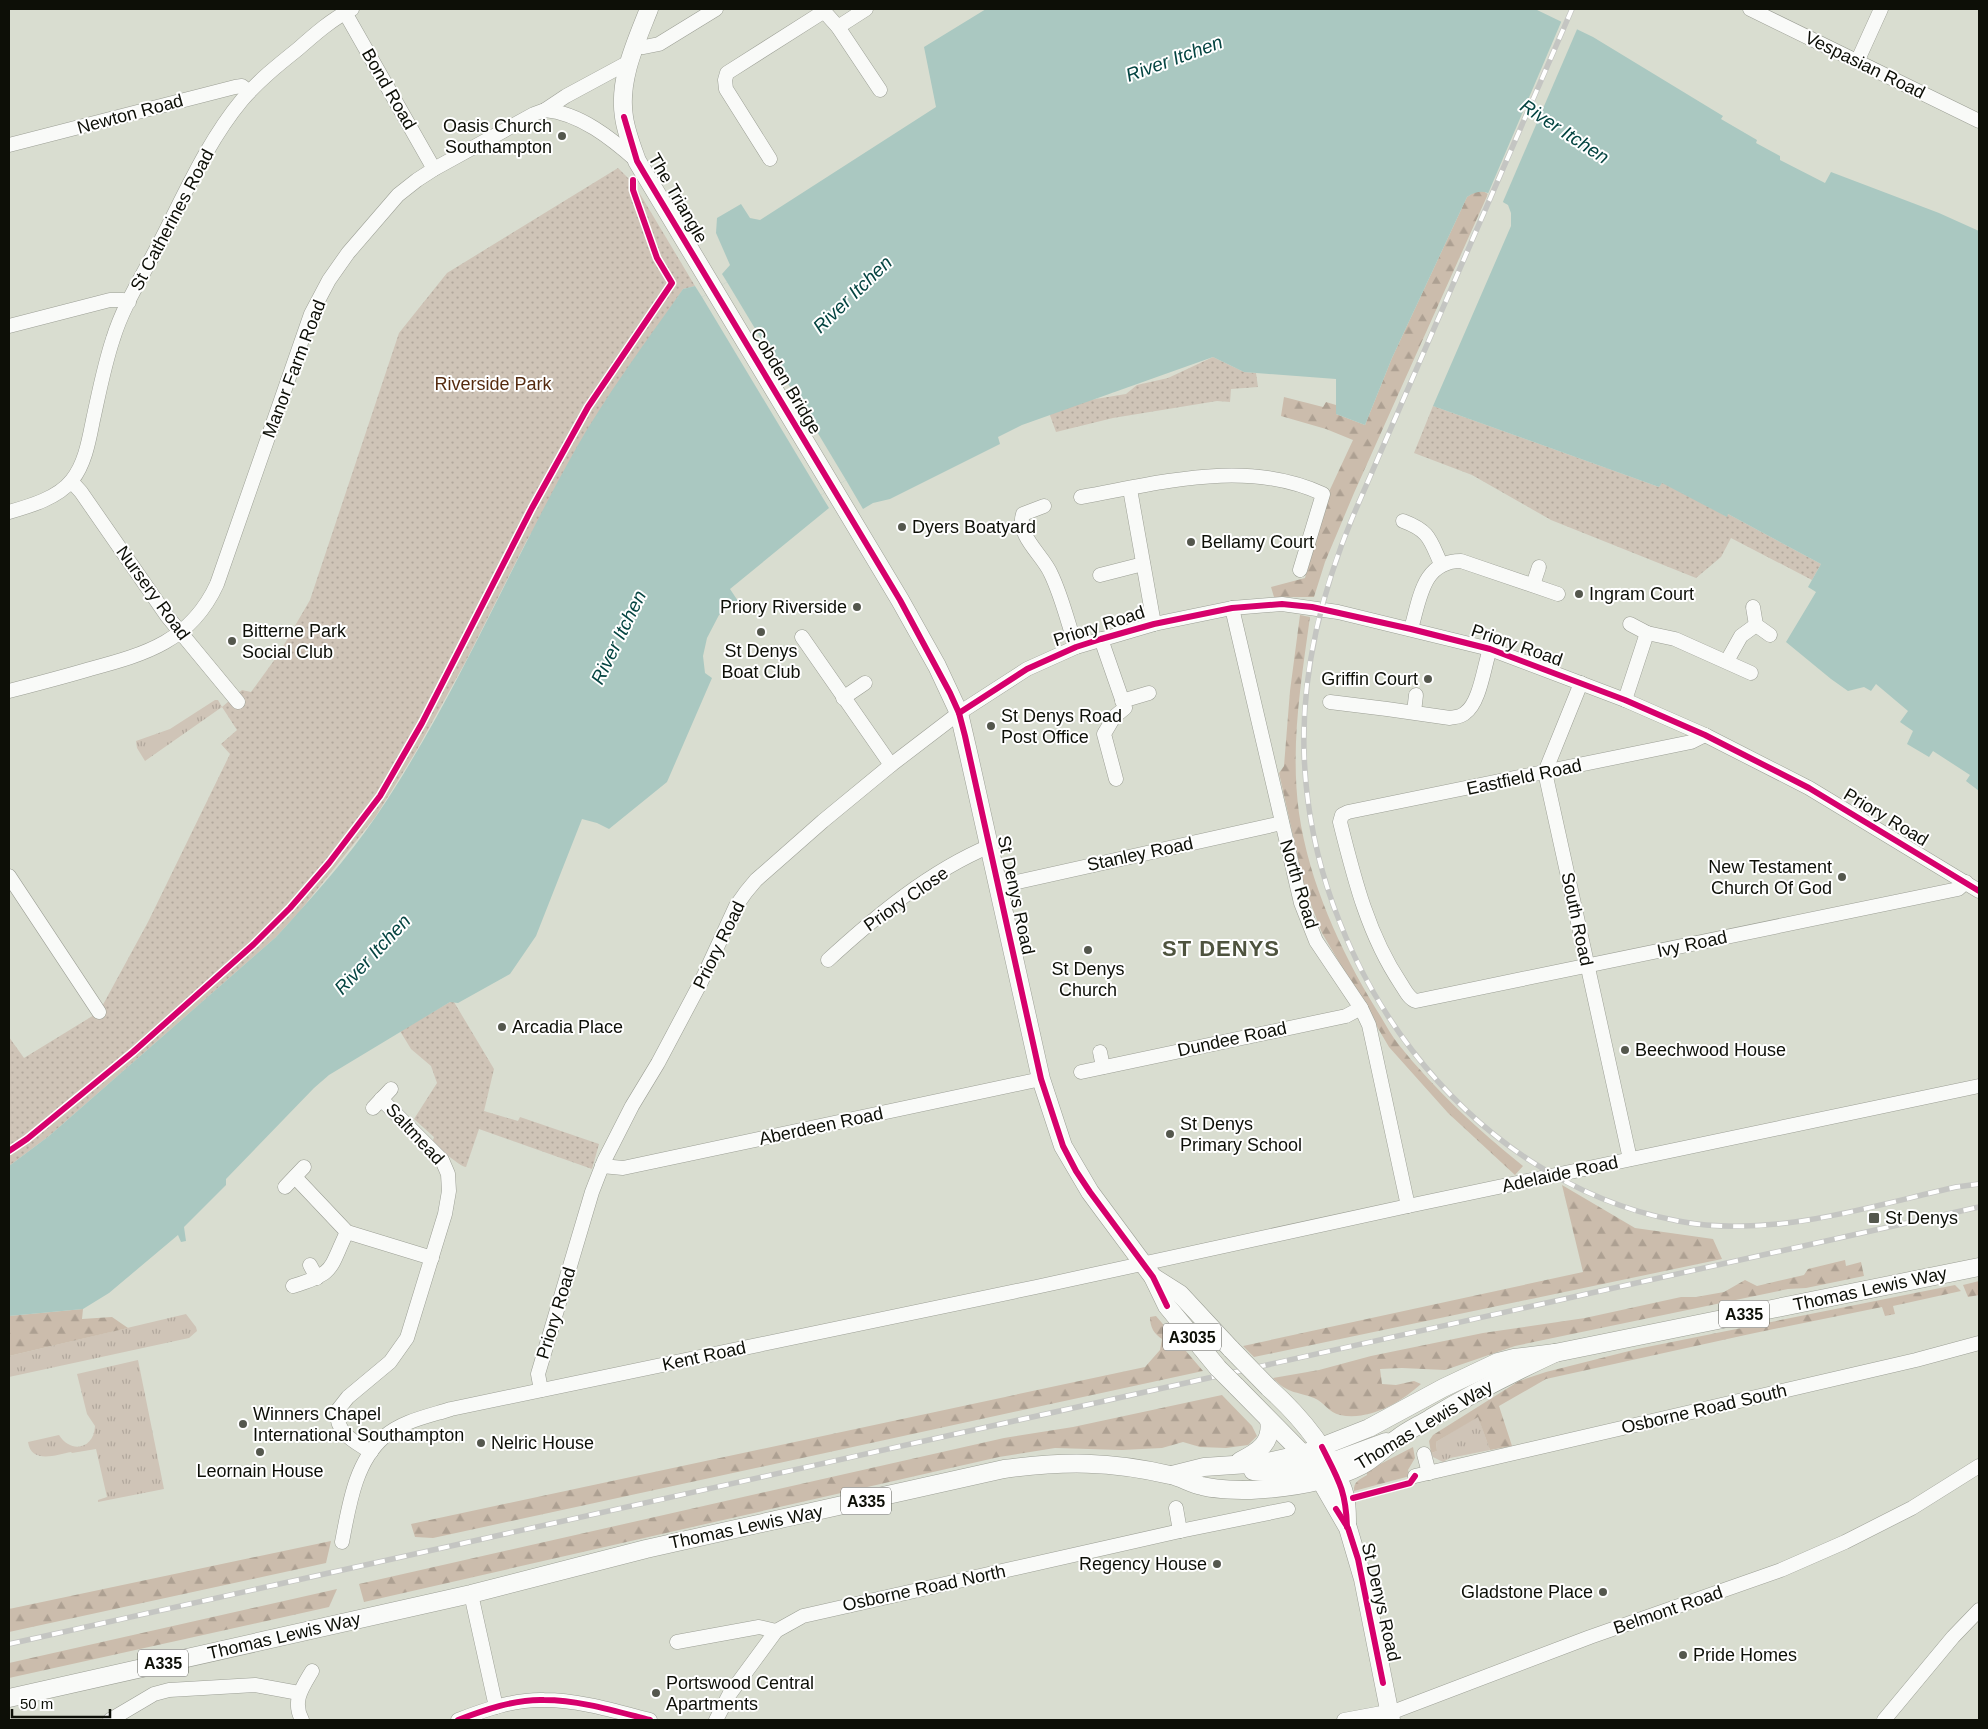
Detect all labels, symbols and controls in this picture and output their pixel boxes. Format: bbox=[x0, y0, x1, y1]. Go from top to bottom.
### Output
street label: Vespasian Road bbox=[1802, 27, 1928, 103]
water label: River Itchen bbox=[1123, 31, 1225, 86]
street label: Bond Road bbox=[358, 45, 420, 133]
street label: Newton Road bbox=[75, 90, 185, 138]
water label: River Itchen bbox=[1516, 95, 1613, 168]
place label: Oasis Church Southampton bbox=[443, 116, 552, 157]
marker: Oasis Church Southampton bbox=[556, 130, 568, 142]
street label: St Catherines Road bbox=[126, 146, 218, 294]
street label: The Triangle bbox=[644, 150, 712, 246]
water label: River Itchen bbox=[809, 252, 896, 337]
street label: Manor Farm Road bbox=[258, 297, 330, 441]
street label: Cobden Bridge bbox=[747, 324, 825, 438]
park label: Riverside Park bbox=[434, 374, 553, 394]
place label: Dyers Boatyard bbox=[912, 517, 1036, 537]
marker: Dyers Boatyard bbox=[896, 521, 908, 533]
place label: Bellamy Court bbox=[1201, 532, 1314, 552]
marker: Bellamy Court bbox=[1185, 536, 1197, 548]
street label: Nursery Road bbox=[112, 542, 194, 644]
place label: Ingram Court bbox=[1589, 584, 1694, 604]
water label: River Itchen bbox=[587, 587, 650, 687]
marker: Ingram Court bbox=[1573, 588, 1585, 600]
place label: Priory Riverside bbox=[720, 597, 847, 617]
marker: Priory Riverside bbox=[851, 601, 863, 613]
street label: Priory Road bbox=[1051, 602, 1147, 650]
street label: Priory Road bbox=[1469, 620, 1565, 670]
place label: Bitterne Park Social Club bbox=[242, 621, 347, 662]
marker: St Denys Boat Club bbox=[755, 626, 767, 638]
marker: Bitterne Park Social Club bbox=[226, 635, 238, 647]
place label: St Denys Boat Club bbox=[721, 641, 801, 682]
place label: Griffin Court bbox=[1321, 669, 1418, 689]
marker: Griffin Court bbox=[1422, 673, 1434, 685]
place label: St Denys Road Post Office bbox=[1001, 706, 1122, 747]
marker: St Denys Road Post Office bbox=[985, 720, 997, 732]
street label: Eastfield Road bbox=[1465, 755, 1583, 799]
street label: Priory Road bbox=[1840, 784, 1932, 850]
street label: Stanley Road bbox=[1085, 833, 1195, 875]
street label: St Denys Road bbox=[994, 834, 1038, 956]
street label: North Road bbox=[1276, 837, 1322, 931]
place label: New Testament Church Of God bbox=[1708, 857, 1832, 898]
street label: Priory Close bbox=[860, 863, 952, 935]
street label: South Road bbox=[1557, 870, 1597, 968]
marker: New Testament Church Of God bbox=[1836, 871, 1848, 883]
street label: Priory Road bbox=[689, 898, 749, 992]
water label: River Itchen bbox=[330, 910, 415, 999]
street label: Ivy Road bbox=[1655, 927, 1729, 961]
district label: ST DENYS bbox=[1162, 936, 1280, 961]
marker: St Denys Church bbox=[1082, 944, 1094, 956]
place label: St Denys Church bbox=[1051, 959, 1125, 1000]
place label: Arcadia Place bbox=[512, 1017, 623, 1037]
street label: Dundee Road bbox=[1176, 1018, 1288, 1060]
marker: Arcadia Place bbox=[496, 1021, 508, 1033]
place label: Beechwood House bbox=[1635, 1040, 1786, 1060]
marker: Beechwood House bbox=[1619, 1044, 1631, 1056]
street label: Saltmead bbox=[382, 1099, 448, 1169]
street label: Aberdeen Road bbox=[757, 1103, 885, 1149]
place label: St Denys Primary School bbox=[1180, 1114, 1302, 1155]
marker: St Denys Primary School bbox=[1164, 1128, 1176, 1140]
street label: Adelaide Road bbox=[1500, 1152, 1620, 1196]
place label: St Denys bbox=[1885, 1208, 1958, 1228]
marker: St Denys bbox=[1867, 1211, 1881, 1225]
street label: Thomas Lewis Way bbox=[1791, 1263, 1949, 1315]
street label: Priory Road bbox=[533, 1265, 579, 1361]
road number: A335 bbox=[1719, 1300, 1769, 1328]
road number: A3035 bbox=[1163, 1324, 1221, 1350]
street label: Kent Road bbox=[660, 1337, 748, 1375]
street label: Thomas Lewis Way bbox=[1352, 1376, 1496, 1474]
street label: Osborne Road South bbox=[1619, 1380, 1789, 1438]
place label: Winners Chapel International Southampton bbox=[253, 1404, 464, 1445]
marker: Winners Chapel International Southampton bbox=[237, 1418, 249, 1430]
place label: Nelric House bbox=[491, 1433, 594, 1453]
marker: Nelric House bbox=[475, 1437, 487, 1449]
marker: Leornain House bbox=[254, 1446, 266, 1458]
place label: Leornain House bbox=[196, 1461, 324, 1481]
road number: A335 bbox=[841, 1488, 891, 1514]
street label: Thomas Lewis Way bbox=[667, 1501, 825, 1553]
street label: St Denys Road bbox=[1358, 1541, 1404, 1663]
place label: Regency House bbox=[1079, 1554, 1207, 1574]
marker: Regency House bbox=[1211, 1558, 1223, 1570]
street label: Osborne Road North bbox=[841, 1561, 1007, 1615]
place label: Gladstone Place bbox=[1461, 1582, 1593, 1602]
street label: Belmont Road bbox=[1611, 1582, 1725, 1638]
marker: Gladstone Place bbox=[1597, 1586, 1609, 1598]
street label: Thomas Lewis Way bbox=[206, 1609, 362, 1663]
place label: Pride Homes bbox=[1693, 1645, 1797, 1665]
marker: Pride Homes bbox=[1677, 1649, 1689, 1661]
road number: A335 bbox=[138, 1650, 188, 1676]
place label: Portswood Central Apartments bbox=[666, 1673, 814, 1714]
scale bar bbox=[12, 1686, 110, 1718]
marker: Portswood Central Apartments bbox=[650, 1687, 662, 1699]
text: 50 m bbox=[20, 1695, 53, 1712]

